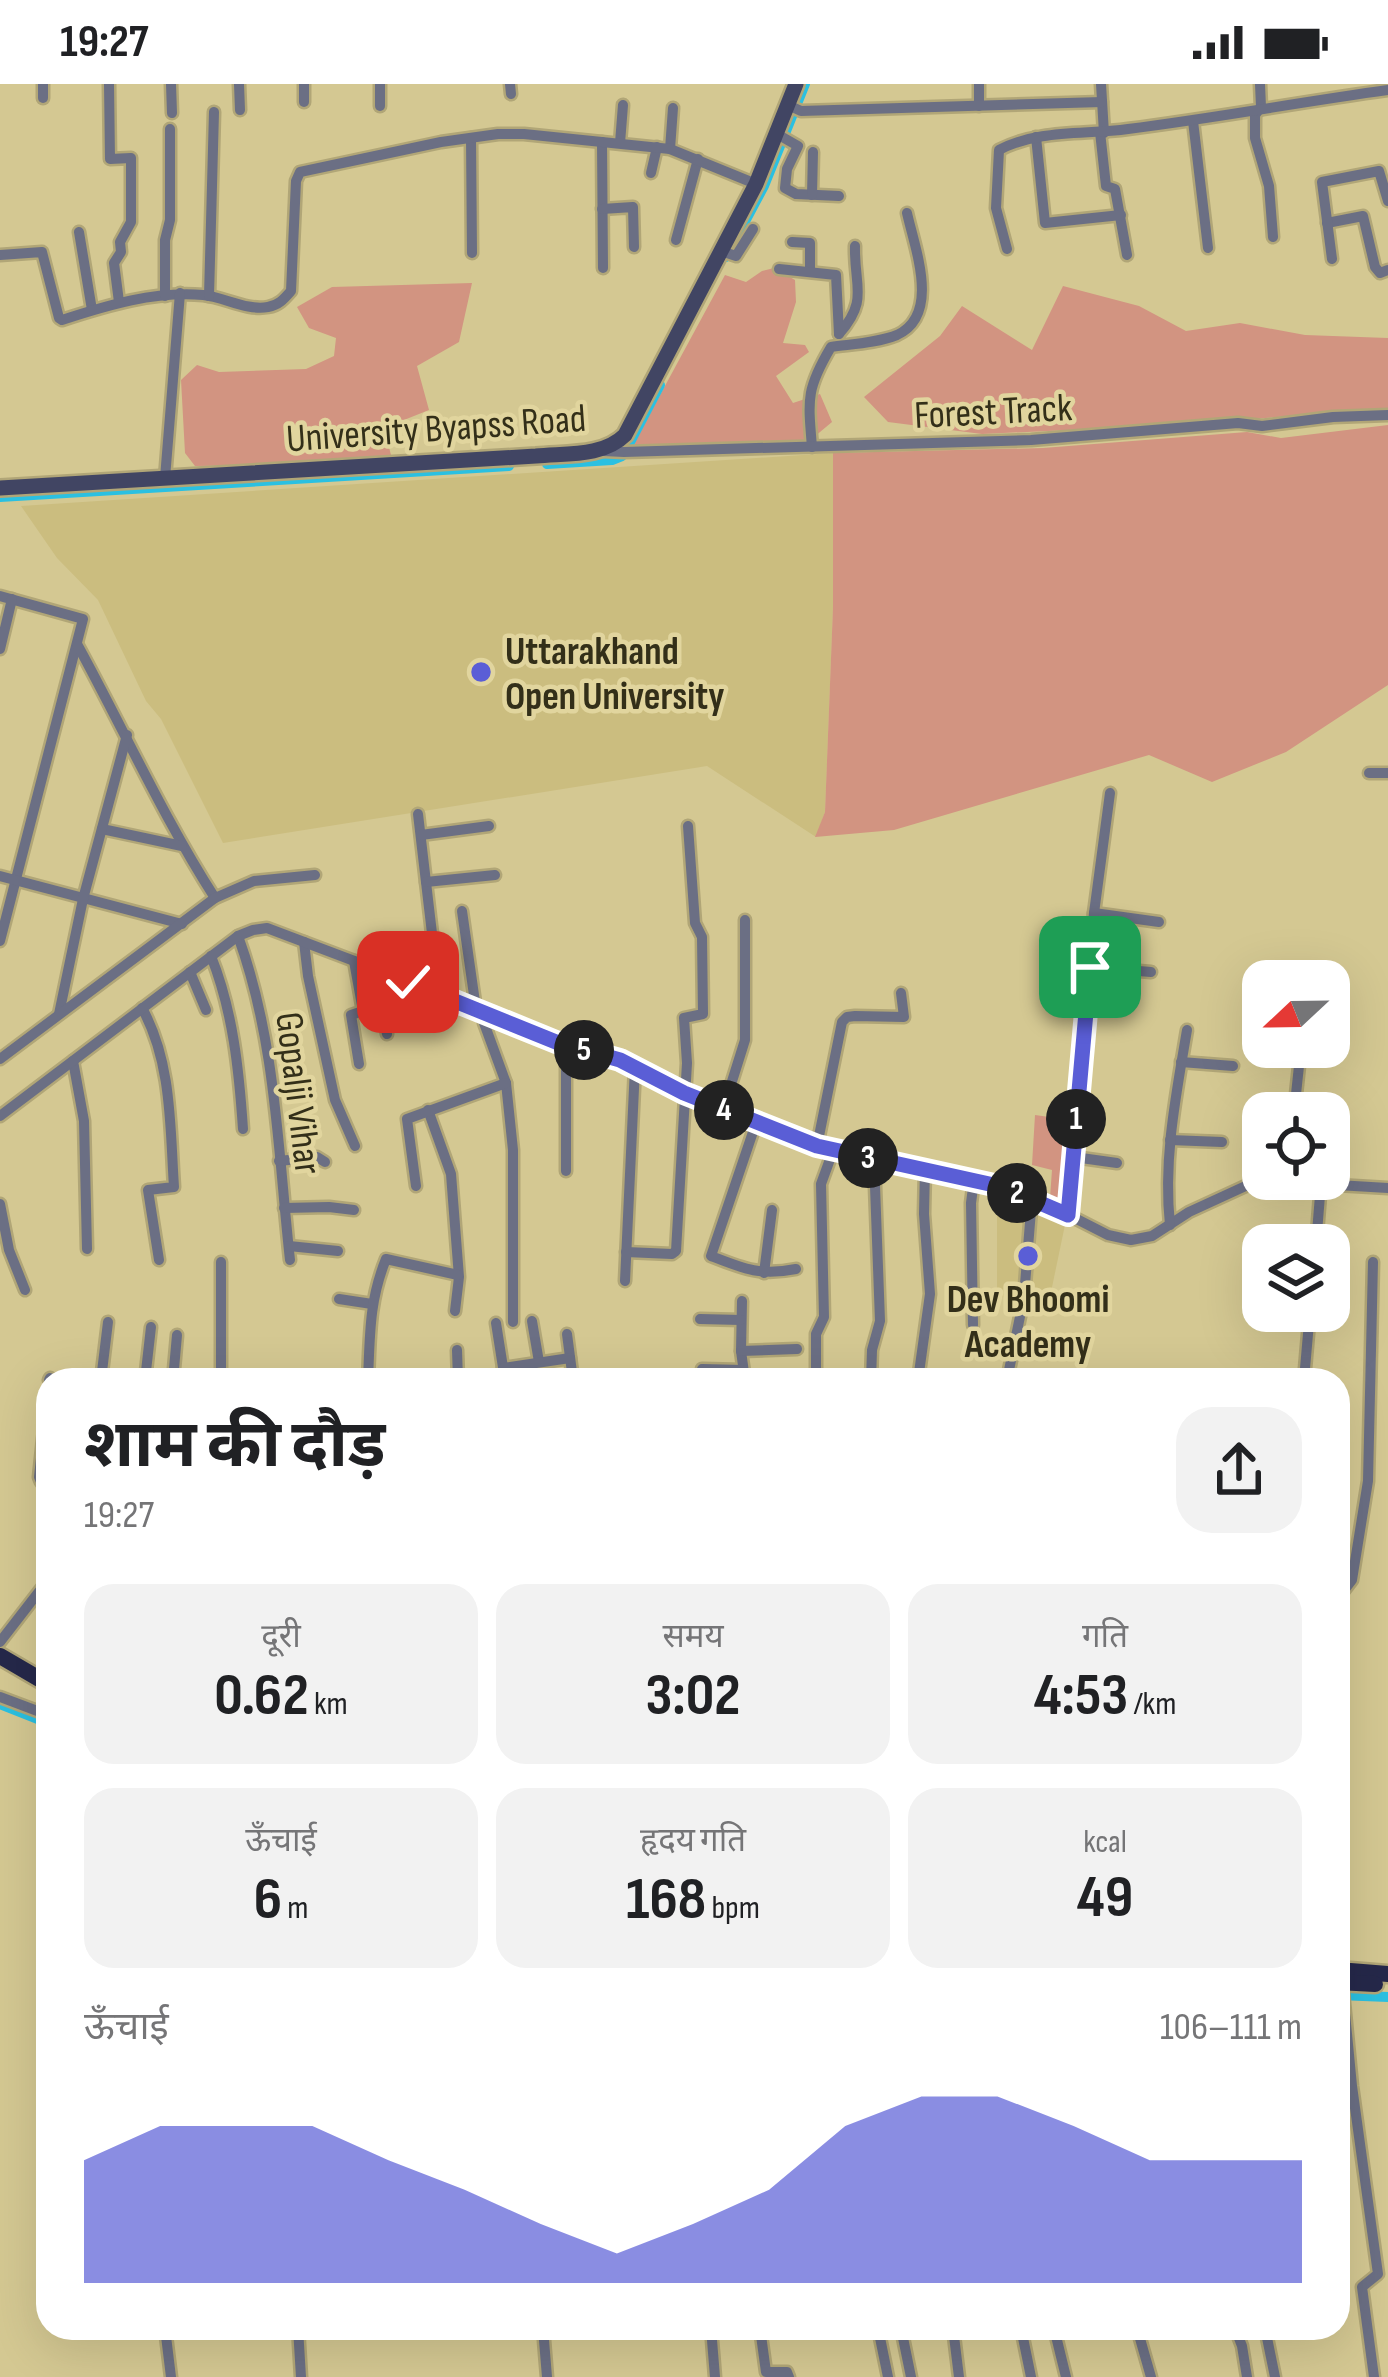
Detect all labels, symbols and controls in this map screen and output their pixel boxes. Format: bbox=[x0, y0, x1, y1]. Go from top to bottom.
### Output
text: 19:27 bbox=[60, 15, 148, 70]
street label: Forest Track bbox=[913, 385, 1073, 440]
street label: University Byapss Road bbox=[285, 396, 588, 463]
place label: Uttarakhand Open University bbox=[505, 629, 725, 721]
marker: Uttarakhand Open University bbox=[468, 659, 494, 685]
pin bbox=[1039, 916, 1141, 1018]
pin bbox=[357, 931, 459, 1033]
icon: arrive bbox=[1057, 934, 1123, 1000]
icon: check bbox=[375, 949, 441, 1015]
north arrow bbox=[1242, 960, 1350, 1068]
map controls bbox=[1242, 960, 1350, 1332]
street label: Gopalji Vihar bbox=[264, 1010, 331, 1177]
pin: 5 bbox=[554, 1020, 614, 1080]
text: 5 bbox=[577, 1030, 591, 1070]
pin: 4 bbox=[694, 1080, 754, 1140]
pin: 1 bbox=[1046, 1089, 1106, 1149]
text: 4 bbox=[716, 1090, 732, 1130]
button: locate bbox=[1242, 1092, 1350, 1200]
text: 1 bbox=[1070, 1099, 1082, 1139]
pin: 3 bbox=[838, 1128, 898, 1188]
text: 3 bbox=[861, 1138, 875, 1178]
pin: 2 bbox=[987, 1163, 1047, 1223]
text: 2 bbox=[1010, 1173, 1024, 1213]
button: layers bbox=[1242, 1224, 1350, 1332]
marker: Dev Bhoomi Academy bbox=[1015, 1243, 1041, 1269]
place label: Dev Bhoomi Academy bbox=[947, 1277, 1109, 1369]
text: शाम की दौड़ bbox=[84, 1407, 385, 1486]
button: share bbox=[1176, 1407, 1302, 1533]
text: 19:27 bbox=[84, 1492, 154, 1539]
text: दूरी bbox=[261, 1617, 301, 1657]
text: समय bbox=[662, 1617, 724, 1657]
text: गति bbox=[1082, 1617, 1128, 1657]
text: 0.62 bbox=[214, 1660, 309, 1732]
text: 3:02 bbox=[645, 1660, 741, 1732]
text: 4:53 bbox=[1034, 1660, 1128, 1732]
text: km bbox=[309, 1684, 348, 1724]
text: /km bbox=[1128, 1684, 1176, 1724]
text: ऊँचाई bbox=[245, 1821, 317, 1861]
text: हृदय गति bbox=[640, 1821, 746, 1861]
text: kcal bbox=[1083, 1822, 1127, 1862]
text: 49 bbox=[1077, 1862, 1133, 1934]
text: 6 bbox=[254, 1864, 282, 1936]
text: 168 bbox=[626, 1864, 706, 1936]
text: m bbox=[282, 1888, 308, 1928]
text: bpm bbox=[706, 1888, 760, 1928]
text: ऊँचाई bbox=[84, 2004, 169, 2051]
text: 106–111 m bbox=[1160, 2004, 1302, 2051]

